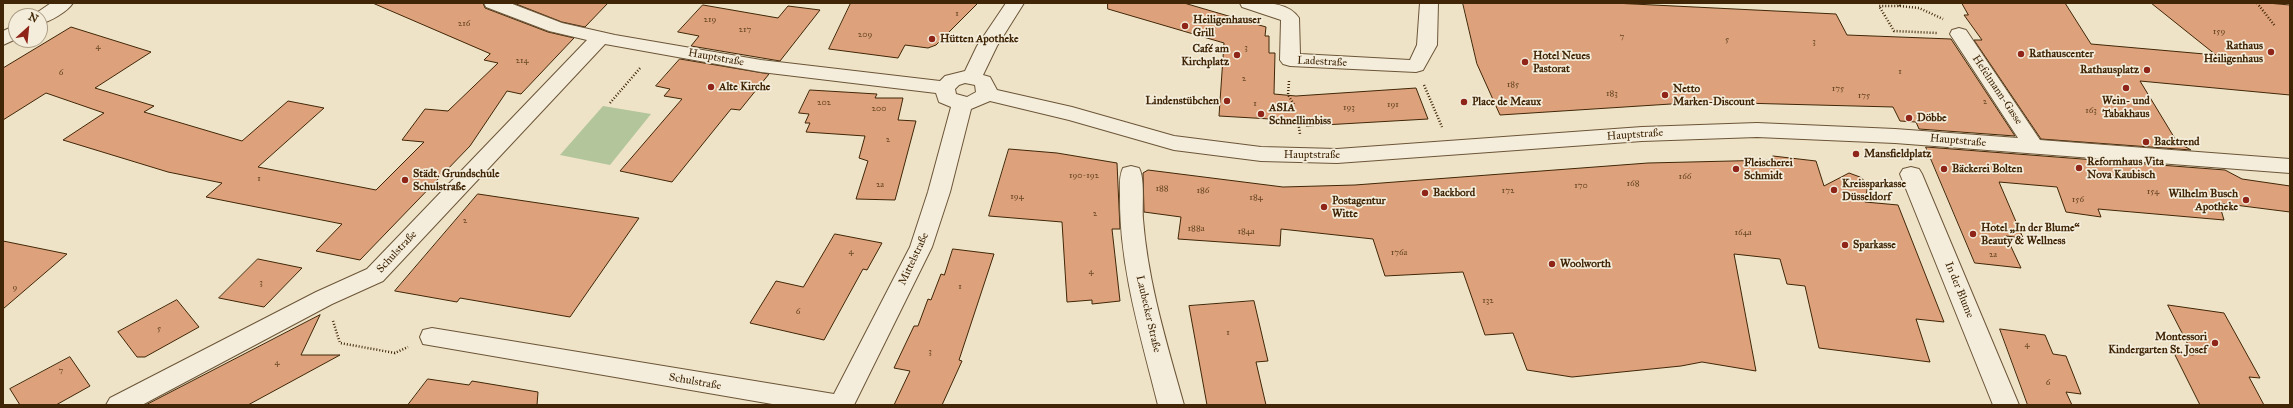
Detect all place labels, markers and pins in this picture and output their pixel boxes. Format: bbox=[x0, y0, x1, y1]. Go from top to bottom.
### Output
place label: Heiligenhauser Grill bbox=[1193, 13, 1261, 39]
marker: Heiligenhauser Grill bbox=[1180, 21, 1190, 31]
place label: Hütten Apotheke bbox=[940, 32, 1019, 46]
marker: Hütten Apotheke bbox=[927, 34, 937, 44]
place label: Rathaus Heiligenhaus bbox=[2204, 39, 2263, 65]
place label: Café am Kirchplatz bbox=[1181, 42, 1229, 68]
place label: Rathauscenter bbox=[2029, 47, 2094, 61]
marker: Rathaus Heiligenhaus bbox=[2266, 47, 2276, 57]
place label: Hotel Neues Pastorat bbox=[1533, 49, 1590, 75]
marker: Rathauscenter bbox=[2016, 49, 2026, 59]
marker: Café am Kirchplatz bbox=[1232, 50, 1242, 60]
marker: Hotel Neues Pastorat bbox=[1520, 57, 1530, 67]
place label: Rathausplatz bbox=[2080, 63, 2139, 77]
marker: Rathausplatz bbox=[2142, 65, 2152, 75]
place label: Alte Kirche bbox=[719, 80, 770, 94]
marker: Alte Kirche bbox=[706, 82, 716, 92]
place label: Netto Marken-Discount bbox=[1673, 82, 1755, 108]
marker: Wein- und Tabakhaus bbox=[2121, 83, 2131, 93]
marker: Netto Marken-Discount bbox=[1660, 90, 1670, 100]
place label: Lindenstübchen bbox=[1145, 94, 1219, 108]
place label: Wein- und Tabakhaus bbox=[2102, 94, 2150, 120]
place label: Place de Meaux bbox=[1472, 95, 1541, 109]
marker: Lindenstübchen bbox=[1222, 96, 1232, 106]
marker: Place de Meaux bbox=[1459, 97, 1469, 107]
place label: ASIA Schnellimbiss bbox=[1269, 101, 1331, 127]
marker: ASIA Schnellimbiss bbox=[1256, 109, 1266, 119]
place label: Döbbe bbox=[1917, 111, 1947, 125]
marker: Döbbe bbox=[1904, 113, 1914, 123]
place label: Backtrend bbox=[2154, 135, 2200, 149]
marker: Backtrend bbox=[2141, 137, 2151, 147]
place label: Mansfieldplatz bbox=[1864, 147, 1931, 161]
marker: Mansfieldplatz bbox=[1851, 149, 1861, 159]
place label: Reformhaus Vita Nova Kaubisch bbox=[2087, 155, 2164, 181]
place label: Fleischerei Schmidt bbox=[1744, 156, 1793, 182]
place label: Bäckerei Bolten bbox=[1952, 162, 2022, 176]
marker: Reformhaus Vita Nova Kaubisch bbox=[2074, 163, 2084, 173]
marker: Fleischerei Schmidt bbox=[1731, 164, 1741, 174]
marker: Bäckerei Bolten bbox=[1939, 164, 1949, 174]
place label: Städt. Grundschule Schulstraße bbox=[413, 167, 500, 193]
marker: Städt. Grundschule Schulstraße bbox=[400, 175, 410, 185]
place label: Kreissparkasse Düsseldorf bbox=[1842, 177, 1906, 203]
marker: Kreissparkasse Düsseldorf bbox=[1829, 185, 1839, 195]
place label: Backbord bbox=[1433, 186, 1475, 200]
place label: Wilhelm Busch Apotheke bbox=[2168, 187, 2238, 213]
marker: Backbord bbox=[1420, 188, 1430, 198]
place label: Postagentur Witte bbox=[1332, 194, 1386, 220]
marker: Wilhelm Busch Apotheke bbox=[2241, 195, 2251, 205]
marker: Postagentur Witte bbox=[1319, 202, 1329, 212]
place label: Hotel „In der Blume“ Beauty & Wellness bbox=[1981, 221, 2080, 247]
marker: Hotel „In der Blume“ Beauty & Wellness bbox=[1968, 229, 1978, 239]
place label: Sparkasse bbox=[1853, 238, 1896, 252]
marker: Sparkasse bbox=[1840, 240, 1850, 250]
place label: Woolworth bbox=[1560, 257, 1611, 271]
marker: Woolworth bbox=[1547, 259, 1557, 269]
place label: Montessori Kindergarten St. Josef bbox=[2108, 330, 2207, 356]
marker: Montessori Kindergarten St. Josef bbox=[2210, 338, 2220, 348]

